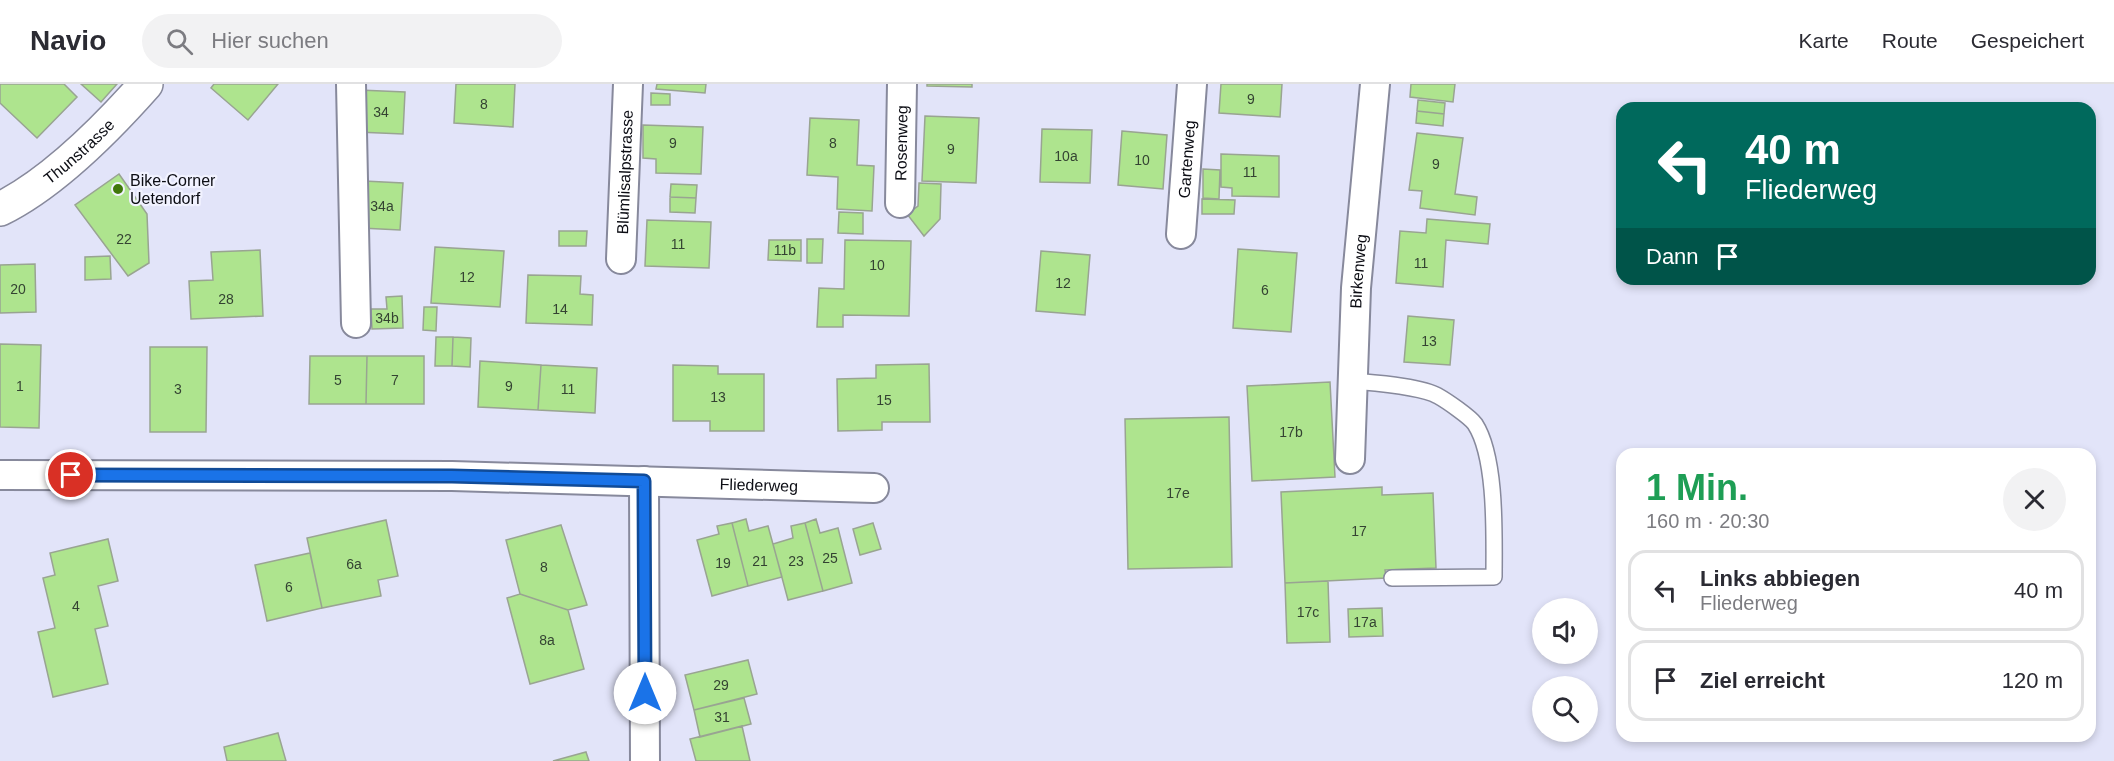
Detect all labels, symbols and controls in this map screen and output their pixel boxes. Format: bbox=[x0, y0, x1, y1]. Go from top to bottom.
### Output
search box bbox=[142, 14, 562, 68]
text: Navio bbox=[30, 25, 106, 56]
icon: search bbox=[163, 25, 196, 58]
text: Hier suchen bbox=[211, 28, 329, 53]
text: Karte bbox=[1799, 29, 1849, 52]
text: Route bbox=[1882, 29, 1938, 52]
text: Gespeichert bbox=[1971, 29, 2084, 52]
house number: 9 bbox=[1247, 91, 1255, 107]
house number: 8 bbox=[480, 96, 488, 112]
house number: 34 bbox=[373, 104, 389, 120]
street label: Rosenweg bbox=[892, 105, 910, 181]
street label: Blümlisalpstrasse bbox=[613, 109, 635, 235]
street label: Thunstrasse bbox=[40, 115, 117, 187]
street label: Gartenweg bbox=[1175, 120, 1198, 199]
icon: left bbox=[1646, 126, 1724, 204]
text: 40 m bbox=[1745, 126, 1841, 173]
house number: 9 bbox=[669, 135, 677, 151]
house number: 8 bbox=[829, 135, 837, 151]
house number: 9 bbox=[947, 141, 955, 157]
house number: 10a bbox=[1054, 148, 1078, 164]
house number: 10 bbox=[1134, 152, 1150, 168]
house number: 9 bbox=[1432, 156, 1440, 172]
house number: 11 bbox=[1243, 164, 1257, 180]
place label: Bike-Corner Uetendorf bbox=[130, 172, 216, 207]
text: Fliederweg bbox=[1745, 175, 1877, 205]
marker: Bike-Corner Uetendorf bbox=[111, 182, 125, 196]
house number: 34a bbox=[370, 198, 394, 214]
house number: 22 bbox=[116, 231, 132, 247]
street label: Birkenweg bbox=[1347, 233, 1369, 309]
house number: 11 bbox=[671, 236, 685, 252]
icon: arrive bbox=[1711, 240, 1744, 273]
house number: 11b bbox=[774, 242, 796, 258]
text: Dann bbox=[1646, 244, 1699, 269]
house number: 11 bbox=[1414, 255, 1428, 271]
house number: 10 bbox=[869, 257, 885, 273]
house number: 12 bbox=[459, 269, 475, 285]
house number: 12 bbox=[1055, 275, 1071, 291]
house number: 20 bbox=[10, 281, 26, 297]
house number: 6 bbox=[1261, 282, 1269, 298]
house number: 28 bbox=[218, 291, 234, 307]
house number: 14 bbox=[552, 301, 568, 317]
house number: 34b bbox=[375, 310, 399, 326]
house number: 13 bbox=[1421, 333, 1437, 349]
house number: 5 bbox=[334, 372, 342, 388]
house number: 7 bbox=[391, 372, 399, 388]
house number: 1 bbox=[16, 378, 24, 394]
house number: 9 bbox=[505, 378, 513, 394]
house number: 3 bbox=[174, 381, 182, 397]
house number: 11 bbox=[561, 381, 575, 397]
house number: 13 bbox=[710, 389, 726, 405]
house number: 15 bbox=[876, 392, 892, 408]
house number: 17b bbox=[1279, 424, 1303, 440]
pin bbox=[45, 449, 96, 500]
icon: arrive bbox=[54, 458, 87, 491]
text: 1 Min. bbox=[1646, 467, 1748, 508]
button: close bbox=[2003, 468, 2066, 531]
street label: Fliederweg bbox=[719, 475, 798, 494]
house number: 17e bbox=[1166, 485, 1190, 501]
text: 160 m · 20:30 bbox=[1646, 510, 1769, 532]
house number: 17 bbox=[1351, 523, 1367, 539]
house number: 25 bbox=[822, 550, 838, 566]
house number: 21 bbox=[752, 553, 768, 569]
house number: 23 bbox=[788, 553, 804, 569]
house number: 19 bbox=[715, 555, 731, 571]
house number: 6a bbox=[346, 556, 362, 572]
house number: 8 bbox=[540, 559, 548, 575]
text: Links abbiegen bbox=[1700, 566, 1860, 591]
icon: left bbox=[1649, 574, 1682, 607]
text: 40 m bbox=[2014, 578, 2063, 603]
house number: 6 bbox=[285, 579, 293, 595]
text: Fliederweg bbox=[1700, 592, 1798, 614]
house number: 4 bbox=[72, 598, 80, 614]
map controls bbox=[1532, 598, 1598, 742]
button: sound bbox=[1532, 598, 1598, 664]
house number: 17c bbox=[1297, 604, 1319, 620]
house number: 17a bbox=[1353, 614, 1377, 630]
house number: 8a bbox=[539, 632, 555, 648]
position arrow bbox=[613, 661, 677, 725]
icon: arrive bbox=[1649, 664, 1682, 697]
text: Ziel erreicht bbox=[1700, 668, 1825, 693]
text: 120 m bbox=[2002, 668, 2063, 693]
button: search bbox=[1532, 676, 1598, 742]
house number: 29 bbox=[713, 677, 729, 693]
house number: 31 bbox=[714, 709, 730, 725]

